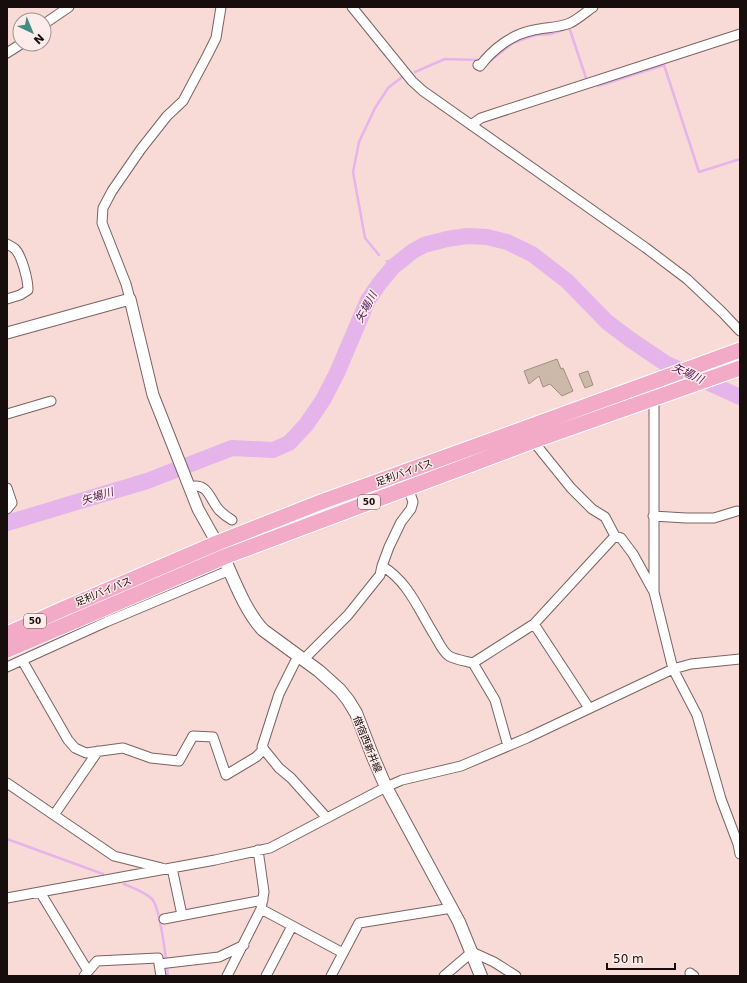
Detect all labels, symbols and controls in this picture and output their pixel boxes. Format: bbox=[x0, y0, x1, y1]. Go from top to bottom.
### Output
north arrow bbox=[12, 12, 52, 52]
text: N bbox=[31, 31, 46, 47]
water label: 矢場川 bbox=[353, 289, 380, 325]
water label: 矢場川 bbox=[670, 361, 706, 387]
street label: 足利バイパス bbox=[374, 457, 434, 488]
water label: 矢場川 bbox=[79, 485, 116, 508]
road number: 50 bbox=[358, 495, 380, 509]
street label: 足利バイパス bbox=[74, 575, 133, 608]
road number: 50 bbox=[24, 614, 46, 628]
street label: 借宿西新井線 bbox=[351, 713, 384, 774]
scale bar bbox=[607, 945, 675, 971]
text: 50 m bbox=[613, 952, 644, 966]

